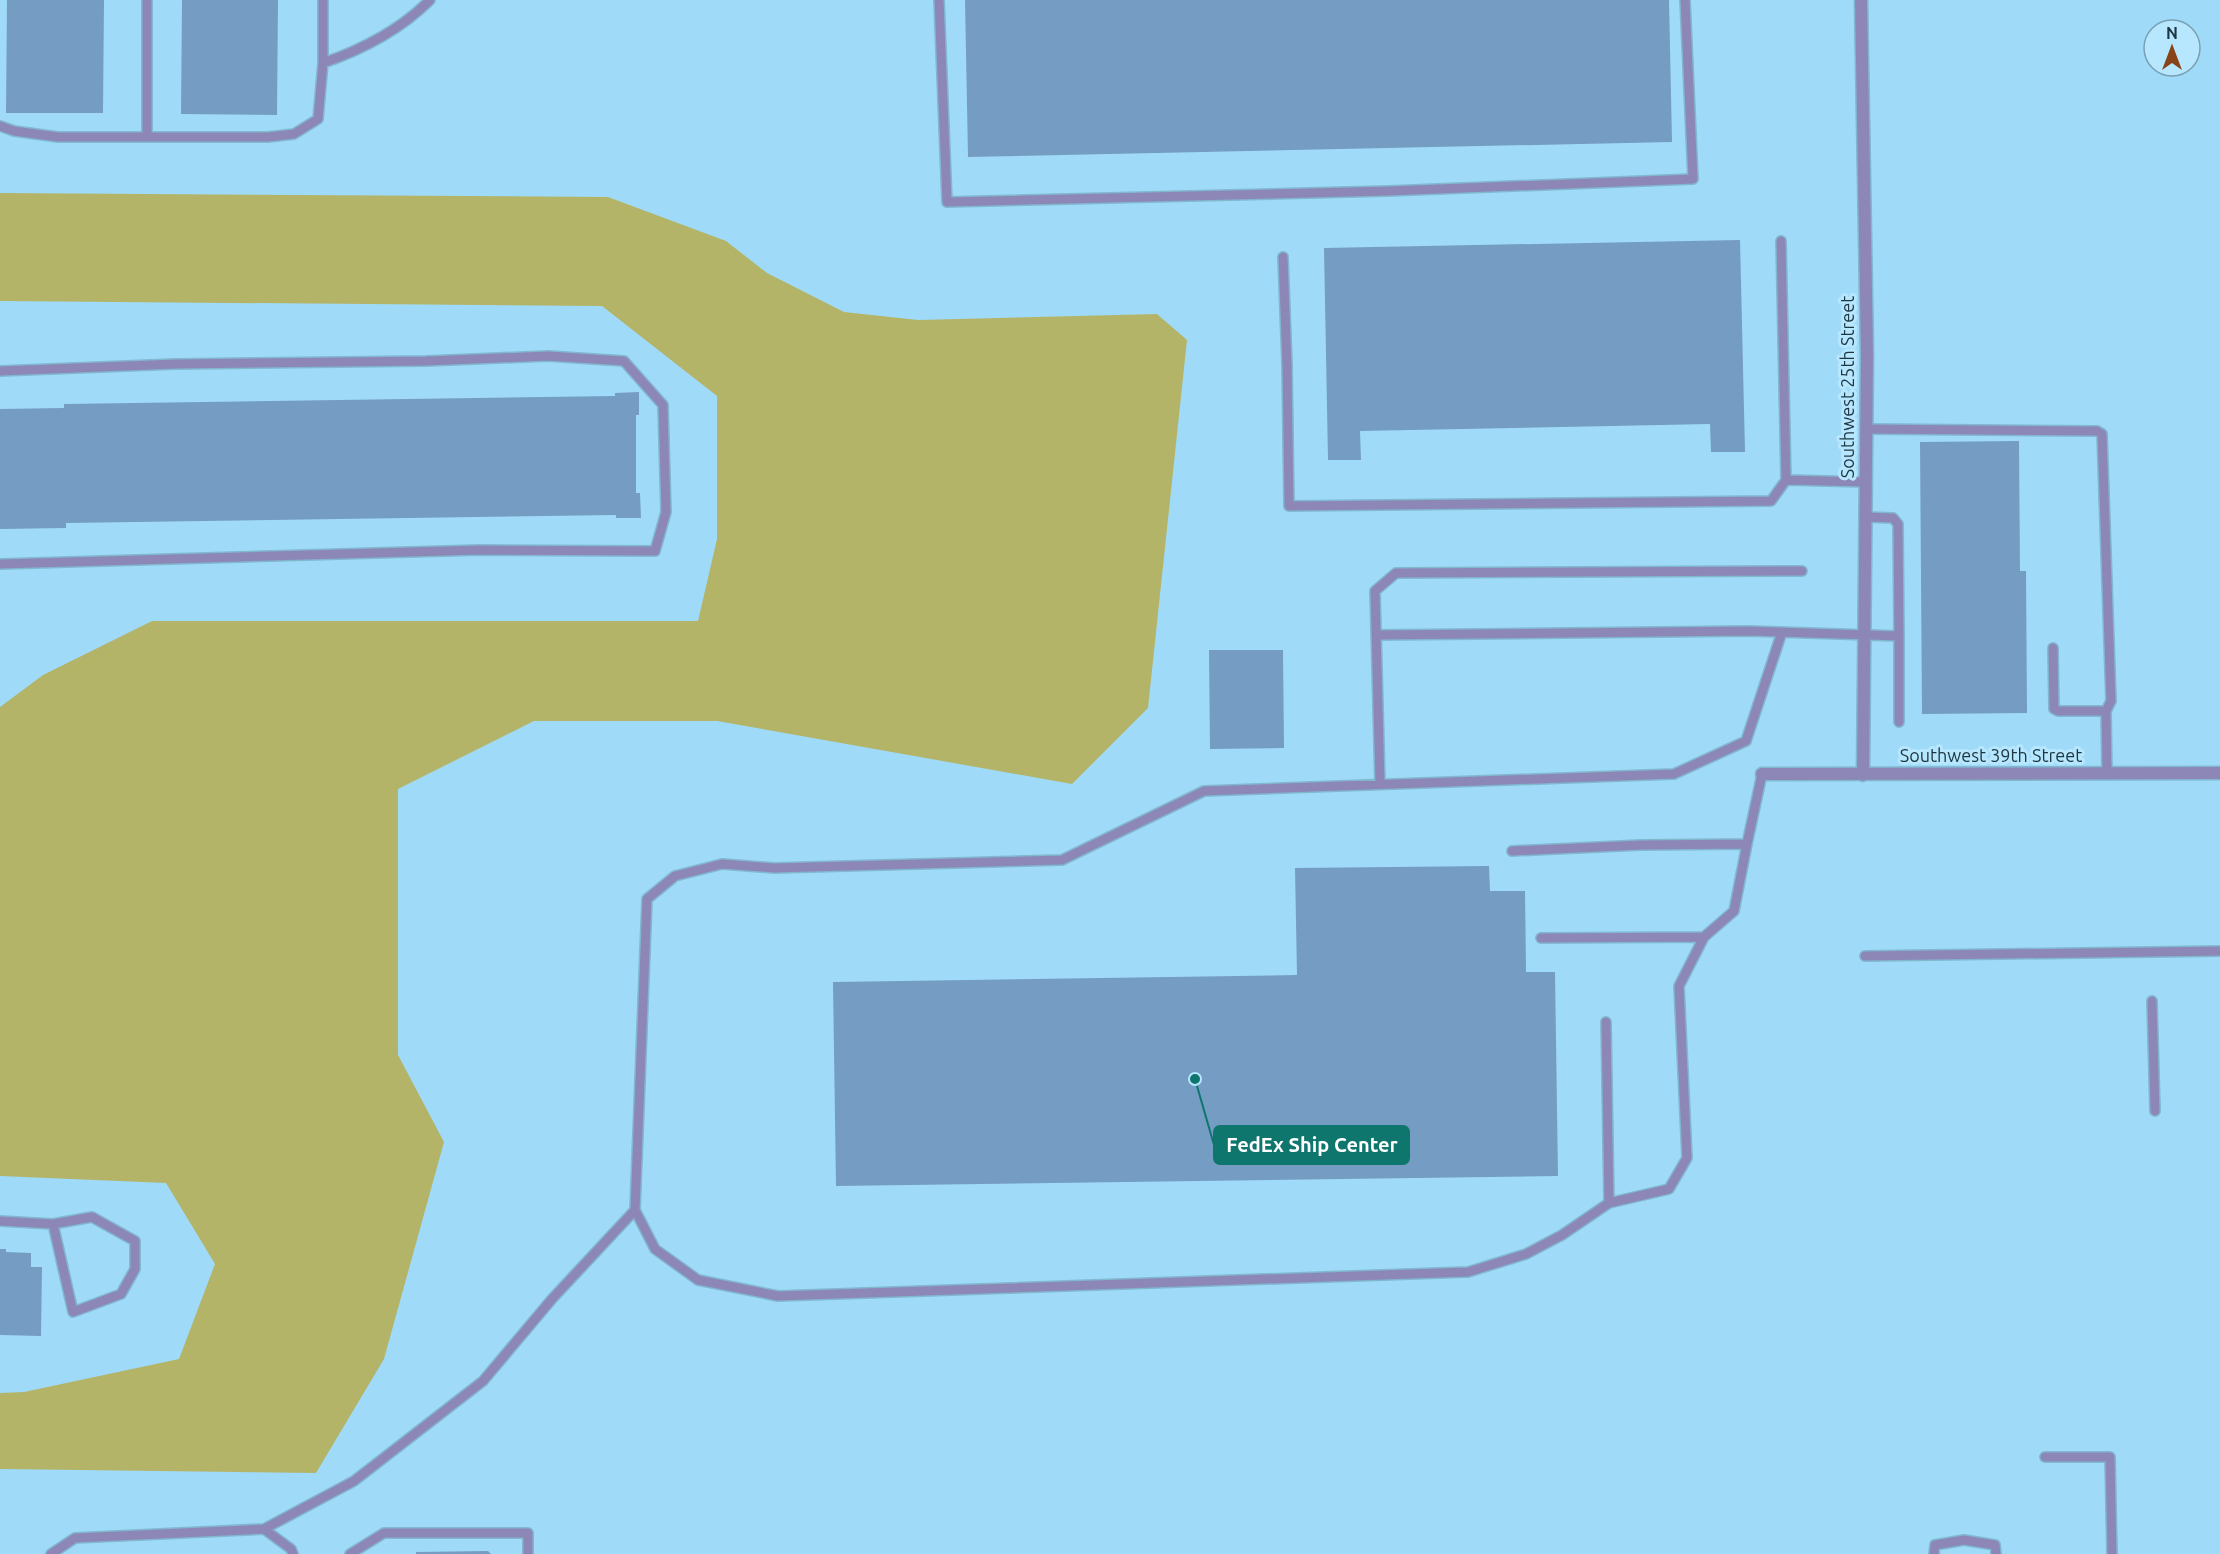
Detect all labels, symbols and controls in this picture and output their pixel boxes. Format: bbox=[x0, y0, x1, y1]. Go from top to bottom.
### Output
north arrow bbox=[2142, 18, 2202, 78]
text: N bbox=[2166, 24, 2178, 42]
street label: Southwest 25th Street bbox=[1837, 296, 1857, 478]
street label: Southwest 39th Street bbox=[1900, 745, 2082, 765]
callout: FedEx Ship Center bbox=[1214, 1126, 1409, 1164]
text: FedEx Ship Center bbox=[1226, 1133, 1399, 1156]

